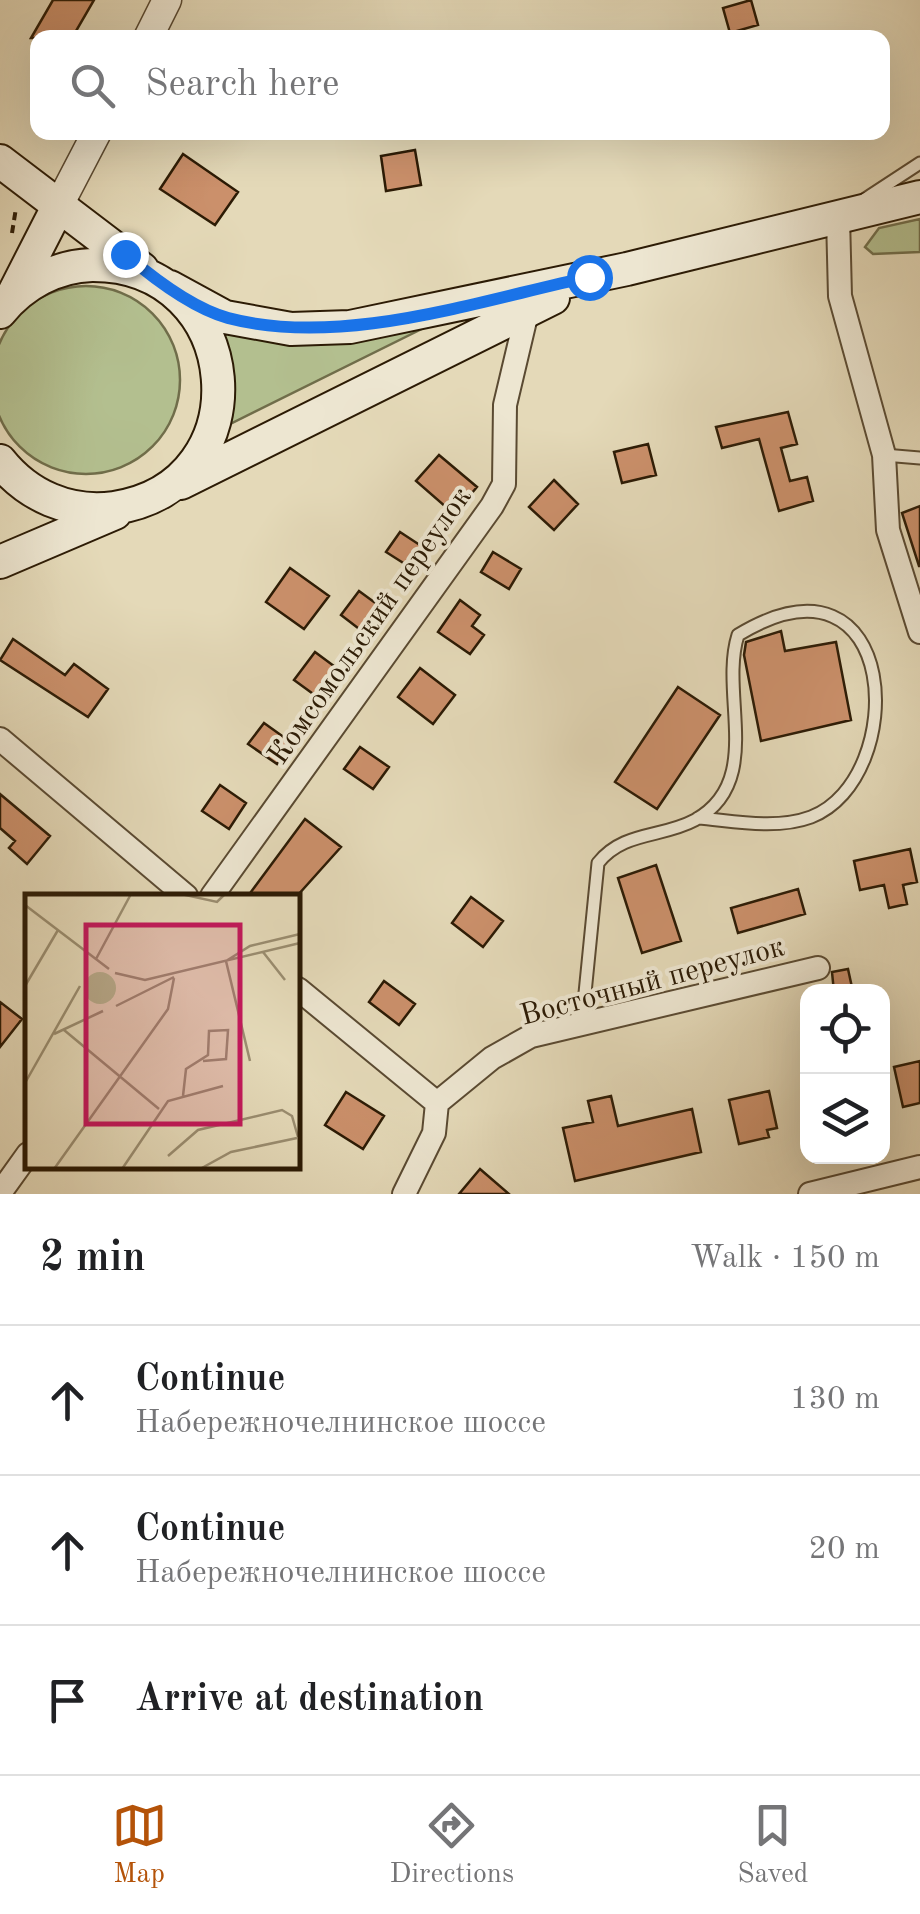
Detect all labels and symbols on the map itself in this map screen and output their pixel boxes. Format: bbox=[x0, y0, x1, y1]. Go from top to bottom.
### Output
route end bbox=[103, 232, 149, 278]
route start bbox=[567, 255, 613, 301]
street label: Комсомольский переулок bbox=[263, 482, 478, 770]
inset map bbox=[25, 894, 300, 1169]
street label: Восточный переулок bbox=[517, 932, 788, 1032]

